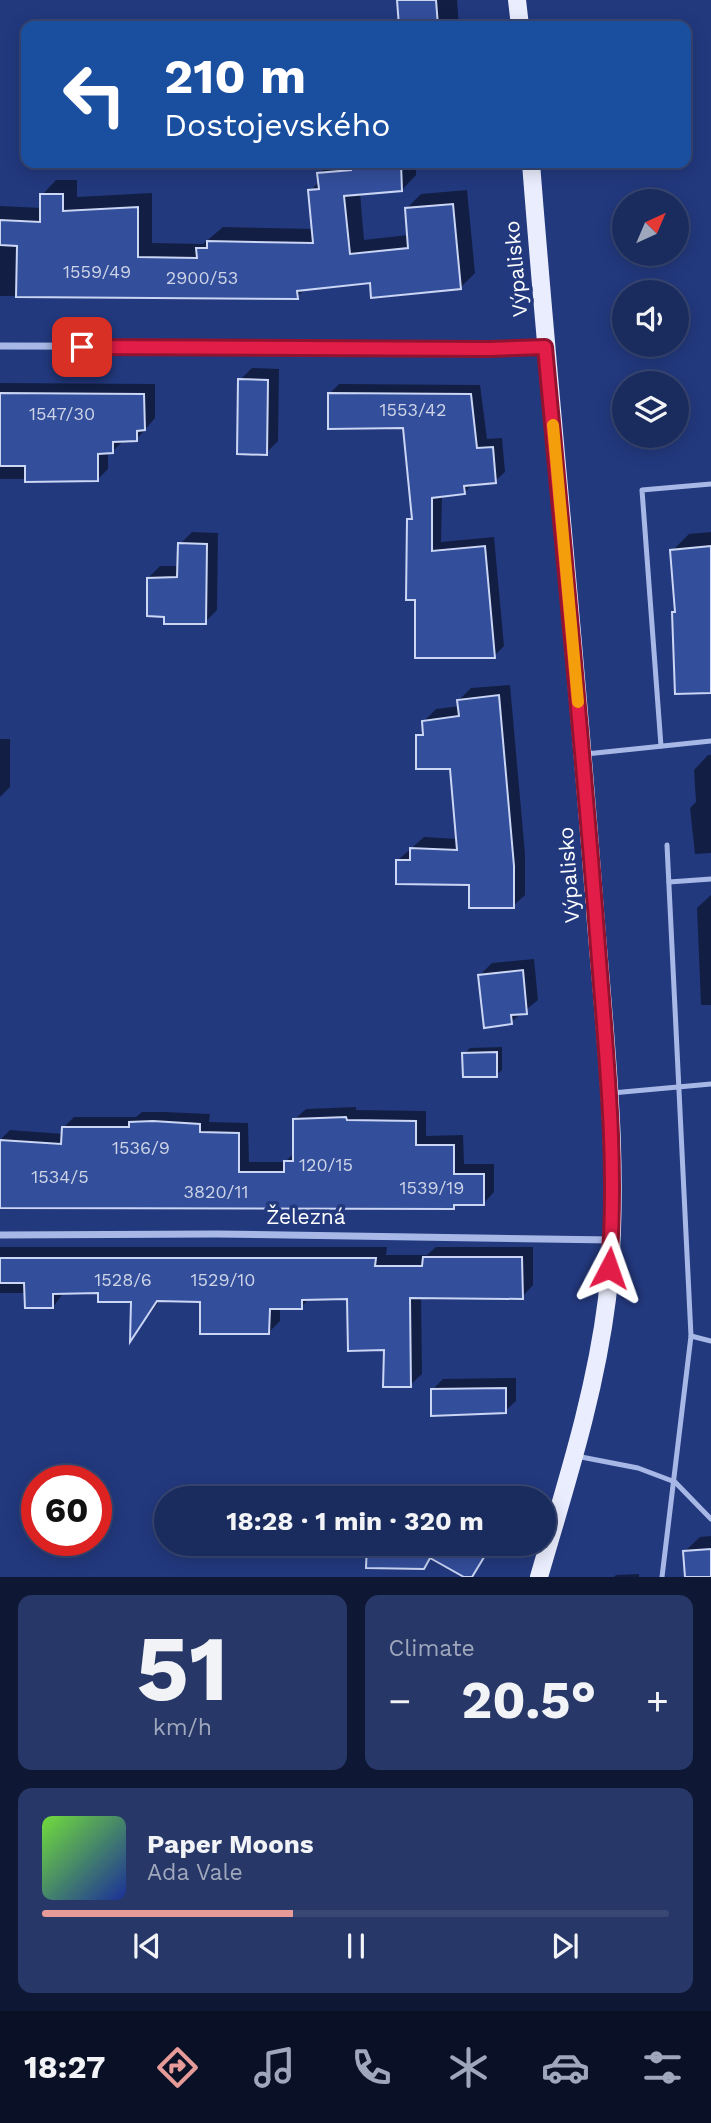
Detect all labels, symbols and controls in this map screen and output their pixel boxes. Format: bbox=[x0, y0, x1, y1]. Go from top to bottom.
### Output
text: 210 m bbox=[164, 47, 306, 105]
icon: left bbox=[49, 49, 140, 140]
text: Dostojevského bbox=[164, 106, 390, 144]
north arrow bbox=[612, 189, 690, 266]
map controls bbox=[612, 189, 689, 448]
street label: Výpalisko bbox=[499, 220, 532, 318]
house number: 1559/49 bbox=[63, 261, 131, 282]
house number: 2900/53 bbox=[166, 267, 238, 288]
button: sound bbox=[612, 280, 689, 357]
pin bbox=[52, 317, 112, 377]
icon: arrive bbox=[63, 328, 101, 366]
button: layers bbox=[612, 371, 689, 448]
house number: 1553/42 bbox=[379, 399, 447, 420]
house number: 1547/30 bbox=[29, 403, 95, 424]
street label: Výpalisko bbox=[553, 826, 584, 924]
house number: 1536/9 bbox=[112, 1137, 170, 1158]
house number: 120/15 bbox=[299, 1154, 353, 1175]
house number: 1534/5 bbox=[31, 1166, 89, 1187]
house number: 1539/19 bbox=[400, 1177, 464, 1198]
house number: 3820/11 bbox=[184, 1181, 248, 1202]
street label: Železná bbox=[266, 1204, 346, 1229]
position arrow bbox=[572, 1231, 646, 1305]
house number: 1528/6 bbox=[94, 1269, 152, 1290]
house number: 1529/10 bbox=[191, 1269, 255, 1290]
speed limit sign: 60 bbox=[21, 1465, 112, 1556]
text: 18:28 · 1 min · 320 m bbox=[226, 1506, 484, 1536]
text: 51 bbox=[136, 1615, 228, 1722]
text: Climate bbox=[389, 1635, 475, 1662]
text: 20.5° bbox=[461, 1670, 596, 1731]
text: − bbox=[389, 1679, 411, 1723]
text: + bbox=[646, 1679, 669, 1723]
text: km/h bbox=[153, 1714, 212, 1741]
text: Paper Moons bbox=[147, 1829, 314, 1859]
text: Ada Vale bbox=[147, 1859, 243, 1886]
icon: previous bbox=[128, 1927, 166, 1965]
icon: pause bbox=[337, 1927, 375, 1965]
icon: next bbox=[546, 1927, 584, 1965]
icon: directions bbox=[153, 2043, 202, 2092]
icon: music bbox=[250, 2043, 299, 2092]
icon: phone bbox=[347, 2043, 396, 2092]
icon: climate bbox=[444, 2043, 493, 2092]
icon: car bbox=[541, 2043, 590, 2092]
icon: filters bbox=[638, 2043, 687, 2092]
text: 18:27 bbox=[24, 2048, 105, 2086]

